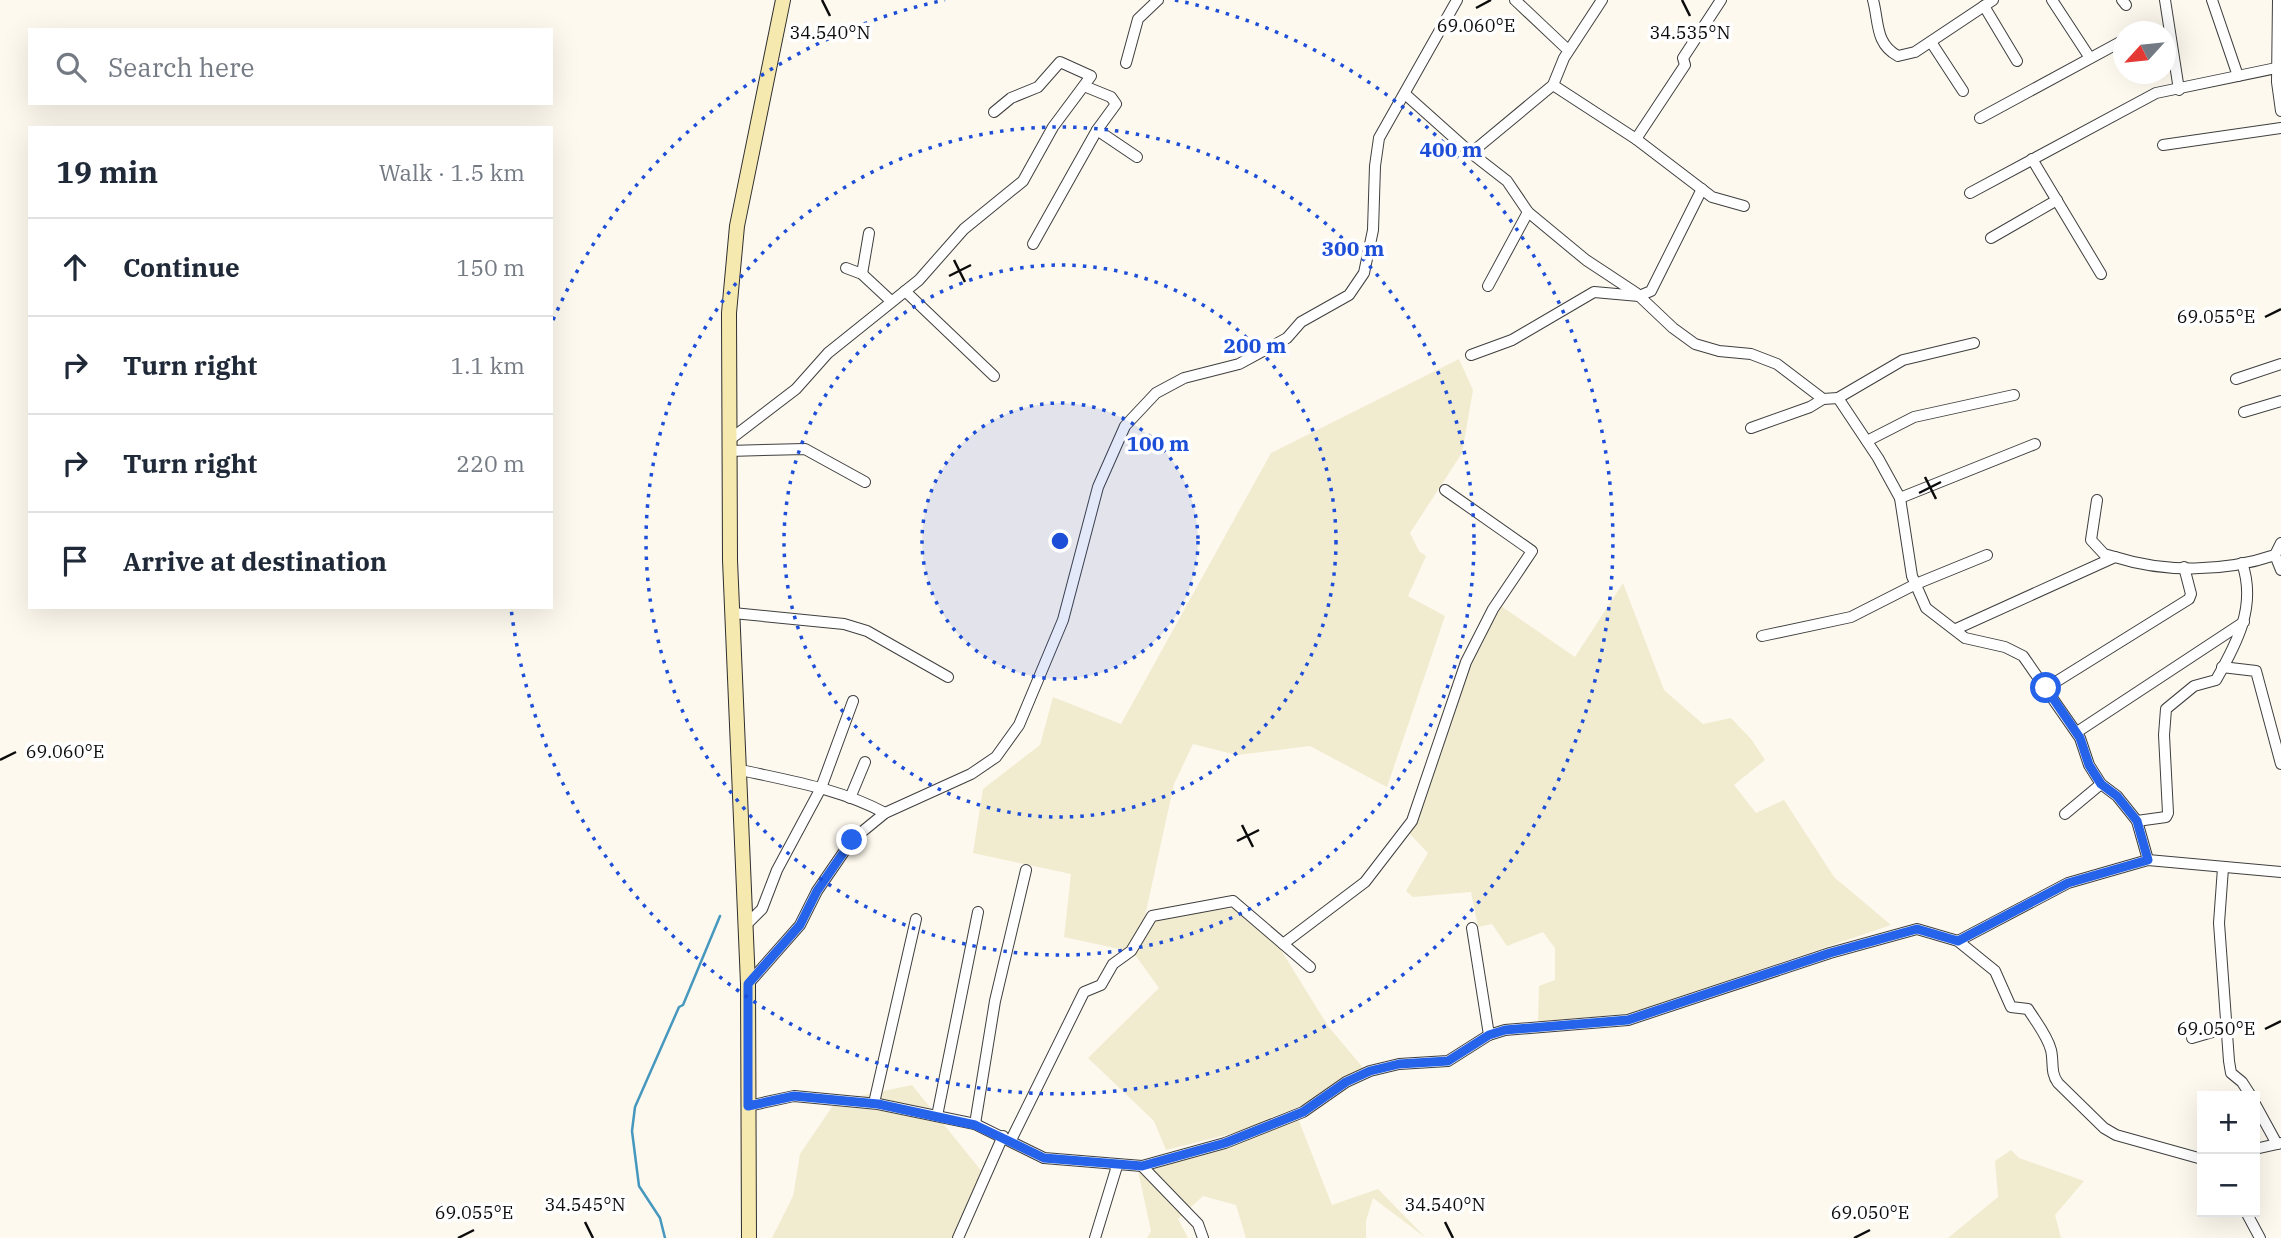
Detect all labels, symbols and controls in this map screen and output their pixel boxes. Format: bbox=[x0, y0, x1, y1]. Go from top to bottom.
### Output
text: 69.060°E bbox=[1437, 14, 1515, 37]
text: 34.540°N bbox=[789, 21, 871, 44]
text: 34.535°N bbox=[1649, 21, 1731, 44]
north arrow bbox=[2113, 21, 2176, 84]
search box bbox=[28, 28, 553, 105]
icon: search bbox=[52, 48, 90, 86]
text: Search here bbox=[108, 50, 254, 84]
text: 400 m bbox=[1419, 135, 1483, 163]
text: 19 min bbox=[56, 152, 158, 191]
text: Walk · 1.5 km bbox=[379, 157, 525, 187]
text: 300 m bbox=[1321, 234, 1385, 262]
icon: ahead bbox=[56, 248, 94, 286]
text: Continue bbox=[123, 250, 240, 284]
text: 150 m bbox=[456, 252, 525, 282]
text: 69.055°E bbox=[2177, 305, 2255, 328]
text: 200 m bbox=[1223, 331, 1287, 359]
icon: right bbox=[56, 346, 94, 384]
text: Turn right bbox=[123, 348, 257, 382]
text: 1.1 km bbox=[451, 350, 525, 380]
text: 100 m bbox=[1126, 429, 1190, 457]
icon: right bbox=[56, 444, 94, 482]
text: Turn right bbox=[123, 446, 257, 480]
text: 220 m bbox=[456, 448, 525, 478]
centre of rings bbox=[1048, 529, 1072, 553]
icon: arrive bbox=[56, 542, 94, 580]
text: Arrive at destination bbox=[123, 544, 387, 578]
route start bbox=[2030, 672, 2061, 703]
text: 69.060°E bbox=[26, 740, 104, 763]
route end bbox=[836, 824, 867, 855]
text: 69.050°E bbox=[2177, 1017, 2255, 1040]
map controls bbox=[2197, 1091, 2260, 1217]
button: + bbox=[2197, 1091, 2260, 1154]
button: − bbox=[2197, 1154, 2260, 1217]
text: 34.545°N bbox=[544, 1193, 626, 1216]
text: 34.540°N bbox=[1404, 1193, 1486, 1216]
text: 69.055°E bbox=[435, 1201, 513, 1224]
text: 69.050°E bbox=[1831, 1201, 1909, 1224]

